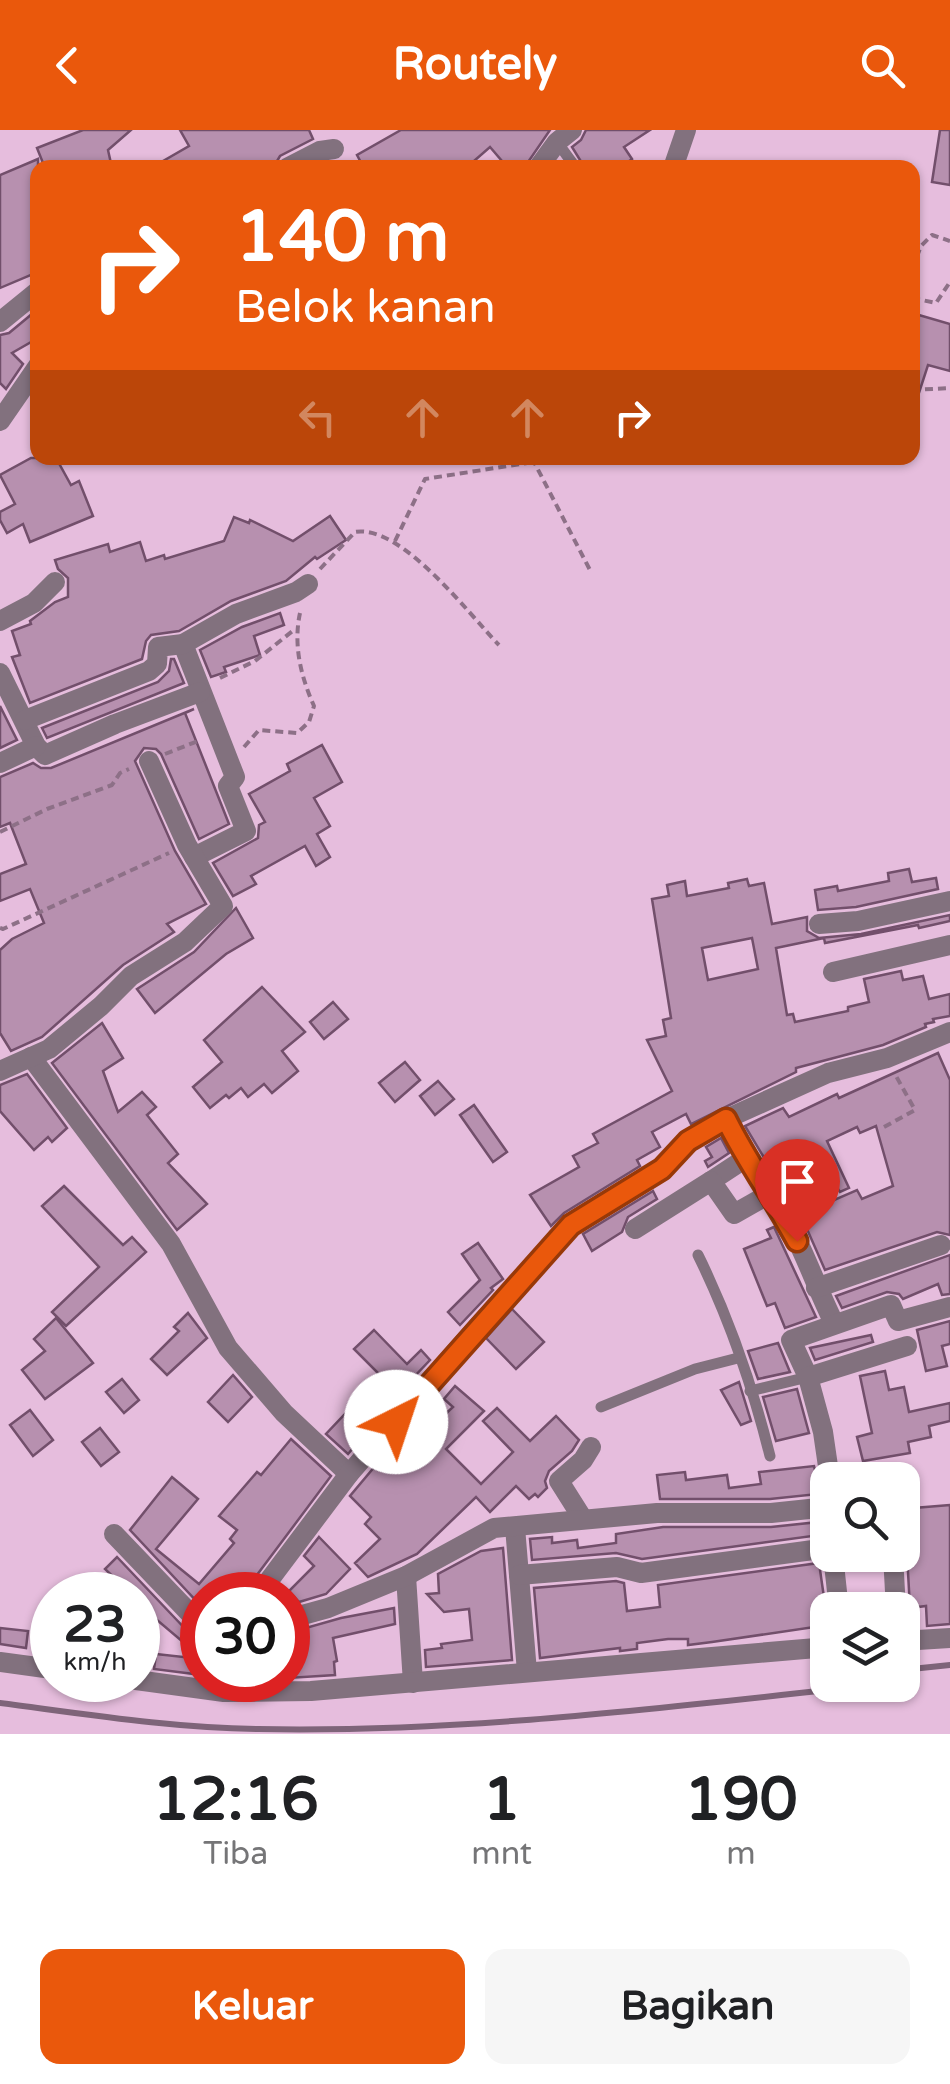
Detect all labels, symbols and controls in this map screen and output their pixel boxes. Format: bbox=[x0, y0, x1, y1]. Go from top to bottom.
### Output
icon: back bbox=[40, 38, 95, 93]
text: Routely bbox=[393, 38, 557, 92]
icon: search bbox=[855, 38, 910, 93]
text: 140 m bbox=[235, 196, 449, 280]
icon: right bbox=[70, 200, 200, 330]
text: Belok kanan bbox=[235, 281, 496, 335]
icon: left bbox=[290, 390, 345, 445]
icon: ahead bbox=[395, 390, 450, 445]
icon: ahead bbox=[500, 390, 555, 445]
icon: right bbox=[605, 390, 660, 445]
pin bbox=[755, 1139, 840, 1242]
icon: arrive bbox=[770, 1154, 825, 1209]
position arrow bbox=[344, 1370, 448, 1474]
map controls bbox=[810, 1462, 920, 1702]
button: search bbox=[810, 1462, 920, 1572]
speed limit sign: 30 bbox=[180, 1572, 310, 1702]
button: layers bbox=[810, 1592, 920, 1702]
text: 23 bbox=[64, 1595, 126, 1655]
text: km/h bbox=[64, 1647, 126, 1677]
text: 12:16 bbox=[152, 1764, 319, 1836]
text: 1 bbox=[483, 1764, 520, 1836]
text: 190 bbox=[684, 1764, 798, 1836]
text: Tiba bbox=[203, 1835, 268, 1873]
text: mnt bbox=[471, 1835, 532, 1873]
text: m bbox=[726, 1835, 756, 1873]
button: Keluar bbox=[40, 1949, 465, 2064]
button: Bagikan bbox=[485, 1949, 910, 2064]

